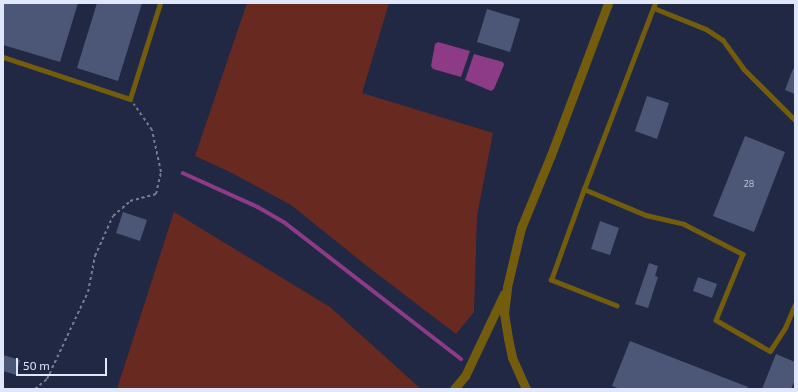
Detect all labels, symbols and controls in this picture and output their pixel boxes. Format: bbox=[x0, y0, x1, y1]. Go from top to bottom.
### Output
house number: 28 bbox=[744, 179, 754, 189]
scale bar bbox=[18, 350, 109, 376]
text: 50 m bbox=[23, 358, 50, 372]

